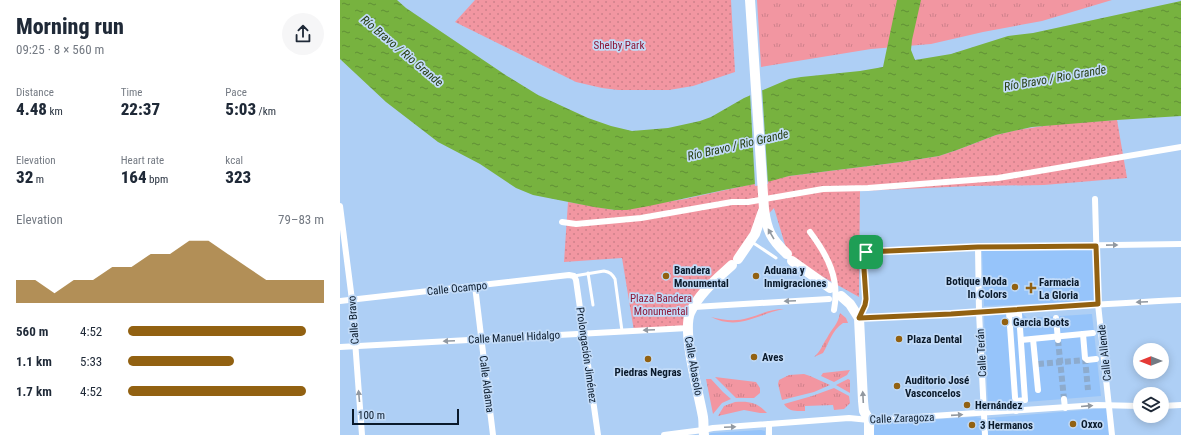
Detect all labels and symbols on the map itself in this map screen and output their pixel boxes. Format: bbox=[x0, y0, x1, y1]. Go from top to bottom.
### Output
water label: Río Bravo / Rio Grande bbox=[358, 12, 446, 90]
park label: Shelby Park bbox=[594, 39, 644, 52]
water label: Río Bravo / Rio Grande bbox=[1003, 62, 1108, 94]
water label: Río Bravo / Rio Grande bbox=[686, 126, 790, 163]
one-way arrow bbox=[767, 228, 774, 240]
pin bbox=[849, 235, 883, 269]
one-way arrow bbox=[1106, 242, 1119, 248]
place label: Bandera Monumental bbox=[674, 264, 729, 290]
place label: Aduana y Inmigraciones bbox=[764, 264, 827, 290]
marker: Bandera Monumental bbox=[661, 271, 671, 281]
marker: Aduana y Inmigraciones bbox=[751, 271, 761, 281]
place label: Botique Moda In Colors bbox=[946, 275, 1007, 301]
place label: Farmacia La Gloria bbox=[1039, 276, 1079, 302]
street label: Calle Ocampo bbox=[426, 279, 488, 298]
marker: Botique Moda In Colors bbox=[1010, 282, 1020, 292]
marker: Farmacia La Gloria bbox=[1026, 283, 1036, 293]
park label: Plaza Bandera Monumental bbox=[630, 292, 692, 318]
street label: Calle Bravo bbox=[345, 295, 362, 345]
one-way arrow bbox=[784, 298, 796, 305]
one-way arrow bbox=[1135, 299, 1148, 305]
street label: Prolongación Jiménez bbox=[573, 306, 600, 404]
place label: Garcia Boots bbox=[1013, 316, 1069, 329]
marker: Garcia Boots bbox=[1000, 317, 1010, 327]
street label: Calle Allende bbox=[1095, 324, 1114, 382]
one-way arrow bbox=[643, 326, 655, 333]
street label: Calle Manuel Hidalgo bbox=[468, 329, 561, 346]
street label: Calle Terán bbox=[974, 329, 989, 377]
place label: Plaza Dental bbox=[907, 333, 962, 346]
marker: Plaza Dental bbox=[894, 334, 904, 344]
street label: Calle Abasolo bbox=[682, 335, 705, 397]
one-way arrow bbox=[442, 338, 455, 344]
north arrow bbox=[1133, 343, 1169, 379]
place label: Aves bbox=[762, 351, 783, 364]
marker: Aves bbox=[749, 352, 759, 362]
marker: Piedras Negras bbox=[643, 354, 653, 364]
street label: Calle Aldama bbox=[477, 355, 496, 413]
place label: Piedras Negras bbox=[614, 366, 682, 379]
place label: Auditorio José Vasconcelos bbox=[905, 374, 969, 400]
marker: Auditorio José Vasconcelos bbox=[892, 381, 902, 391]
one-way arrow bbox=[356, 390, 362, 402]
one-way arrow bbox=[859, 391, 866, 403]
place label: Hernández bbox=[975, 399, 1022, 412]
marker: Hernández bbox=[962, 400, 972, 410]
one-way arrow bbox=[1081, 402, 1093, 409]
scale bar bbox=[352, 407, 459, 426]
street label: Calle Zaragoza bbox=[869, 411, 935, 426]
one-way arrow bbox=[951, 411, 963, 418]
place label: Oxxo bbox=[1081, 418, 1103, 431]
place label: 3 Hermanos bbox=[980, 419, 1033, 432]
marker: Oxxo bbox=[1068, 419, 1078, 429]
marker: 3 Hermanos bbox=[967, 420, 977, 430]
one-way arrow bbox=[724, 423, 736, 430]

